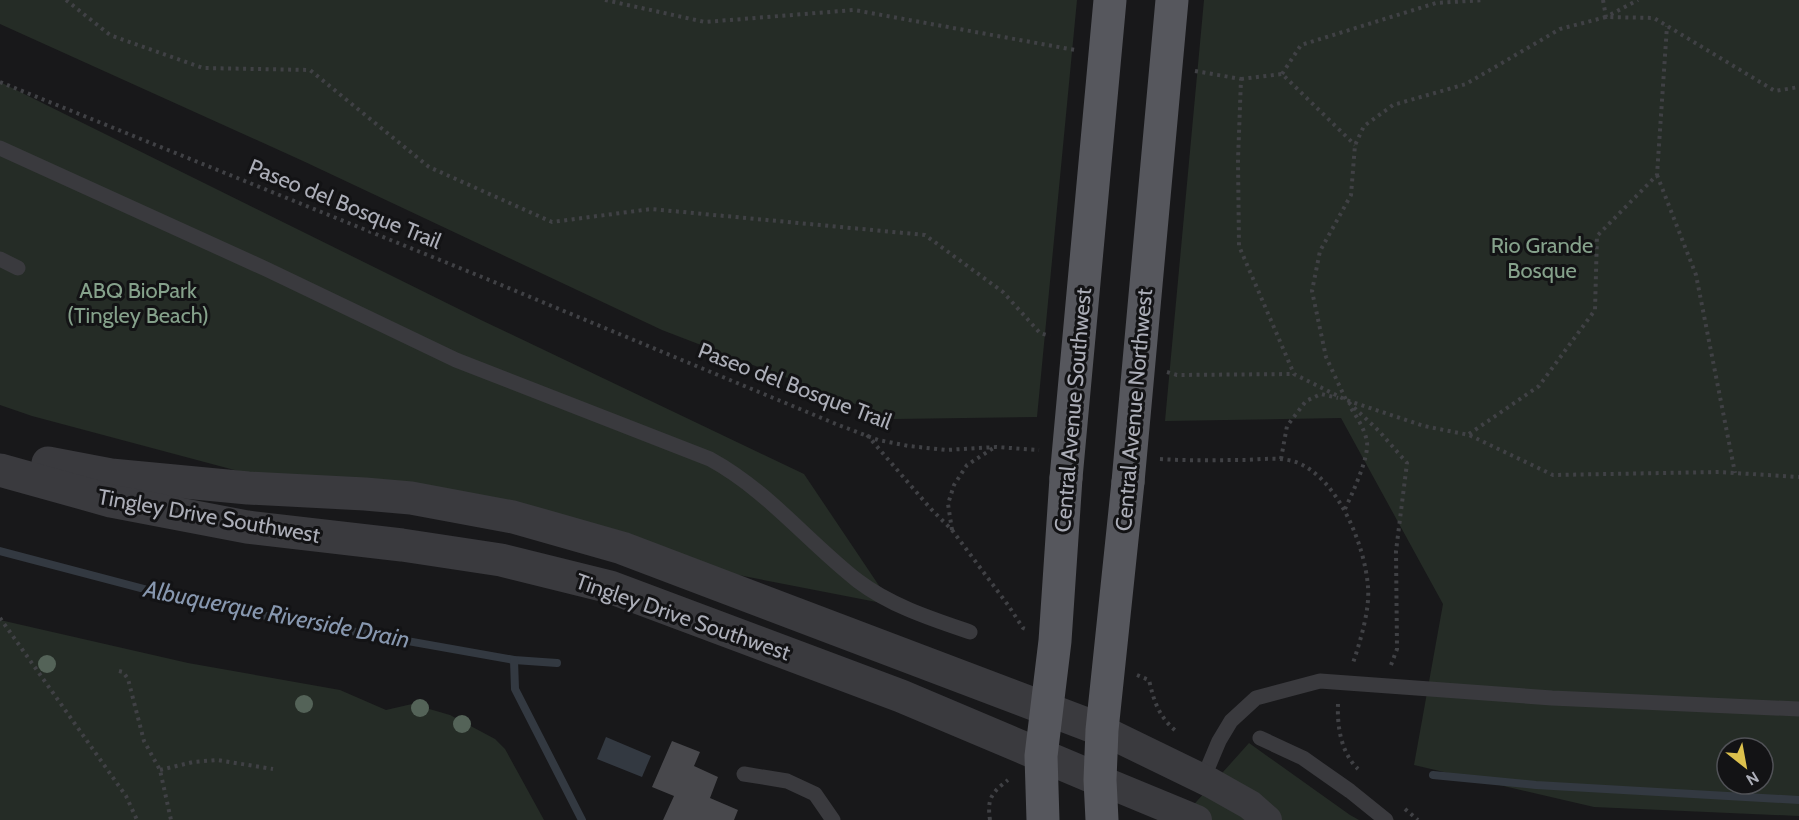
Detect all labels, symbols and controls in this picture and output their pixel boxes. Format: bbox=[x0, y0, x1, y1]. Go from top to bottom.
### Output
street label: Paseo del Bosque Trail bbox=[245, 153, 446, 255]
park label: Rio Grande Bosque bbox=[1491, 232, 1593, 284]
park label: ABQ BioPark (Tingley Beach) bbox=[67, 277, 209, 329]
street label: Central Avenue Southwest bbox=[1049, 286, 1097, 533]
street label: Central Avenue Northwest bbox=[1110, 287, 1158, 532]
street label: Paseo del Bosque Trail bbox=[694, 337, 896, 436]
street label: Tingley Drive Southwest bbox=[96, 483, 323, 549]
street label: Tingley Drive Southwest bbox=[572, 568, 794, 667]
water label: Albuquerque Riverside Drain bbox=[141, 574, 412, 654]
north arrow bbox=[1715, 736, 1775, 796]
text: N bbox=[1743, 767, 1762, 789]

